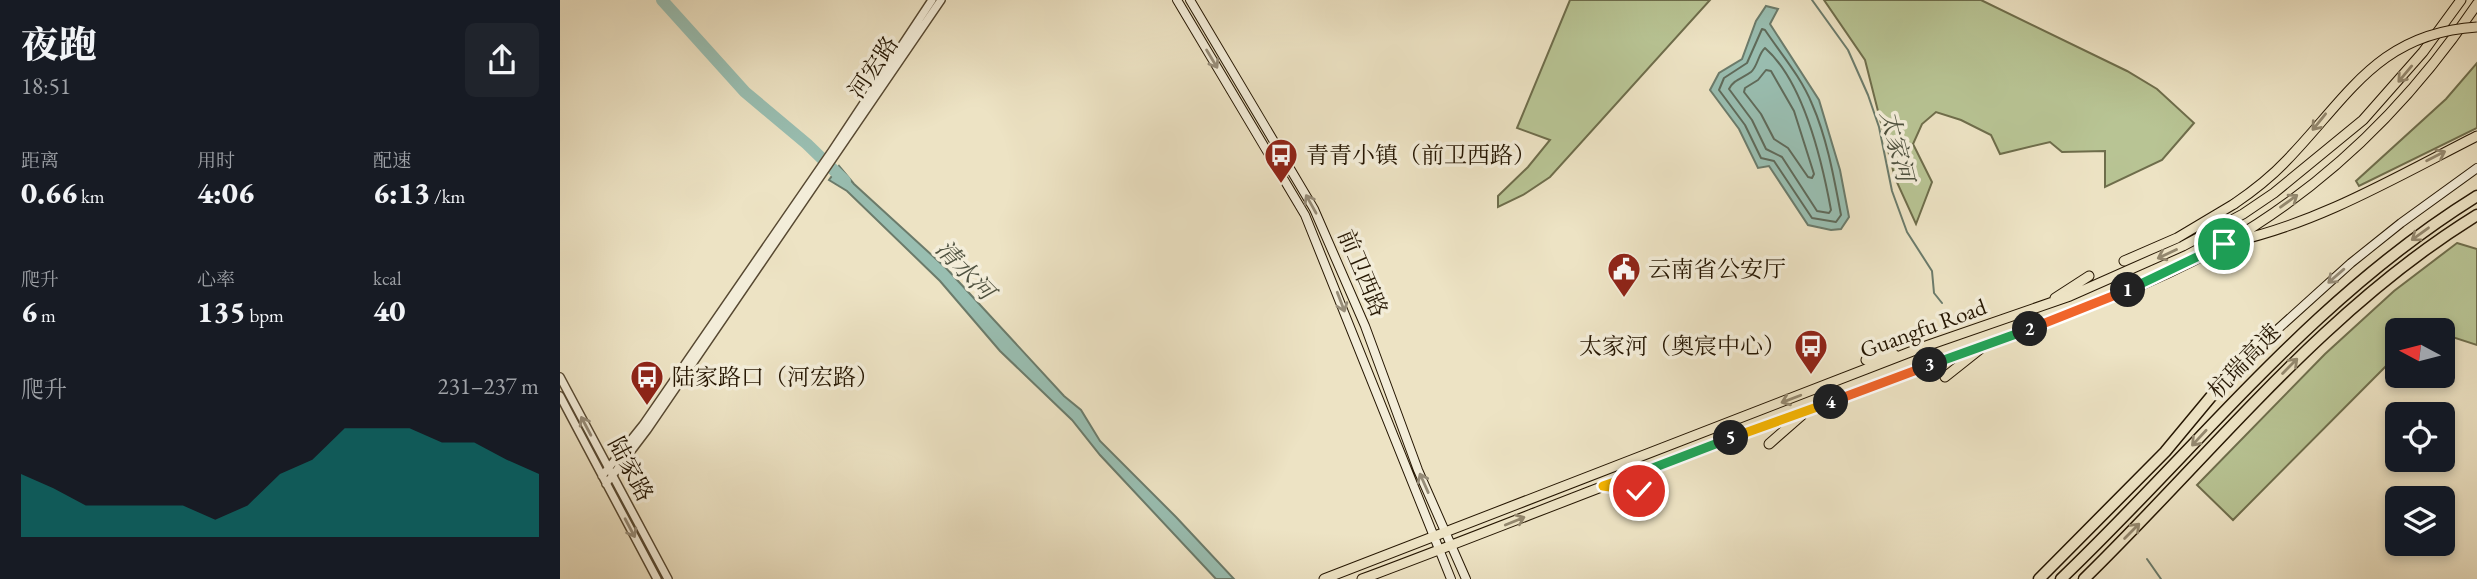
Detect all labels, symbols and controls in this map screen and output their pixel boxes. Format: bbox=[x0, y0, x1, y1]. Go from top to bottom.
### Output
text: 夜跑 bbox=[21, 20, 97, 69]
button: share bbox=[465, 23, 539, 97]
street label: 河宏路 bbox=[841, 30, 905, 104]
one-way arrow bbox=[1205, 48, 1219, 68]
one-way arrow bbox=[2397, 64, 2413, 82]
text: 18:51 bbox=[21, 71, 71, 101]
water label: 太家河 bbox=[1874, 107, 1922, 188]
one-way arrow bbox=[2312, 113, 2327, 131]
bus stop icon: 青青小镇（前卫西路） bbox=[1262, 136, 1300, 185]
place label: 青青小镇（前卫西路） bbox=[1306, 140, 1536, 170]
text: 距离 bbox=[21, 148, 59, 173]
text: 用时 bbox=[197, 148, 235, 173]
text: 配速 bbox=[373, 148, 411, 173]
one-way arrow bbox=[2425, 149, 2446, 163]
text: 0.66 bbox=[21, 173, 77, 212]
text: 4:06 bbox=[197, 173, 254, 212]
text: 6:13 bbox=[373, 173, 430, 212]
text: km bbox=[77, 184, 105, 209]
text: /km bbox=[430, 184, 465, 209]
one-way arrow bbox=[2279, 194, 2298, 208]
one-way arrow bbox=[1304, 195, 1318, 215]
pin bbox=[2194, 214, 2254, 274]
street label: 前卫西路 bbox=[1331, 225, 1395, 321]
icon: arrive bbox=[2205, 225, 2243, 263]
one-way arrow bbox=[2411, 227, 2430, 241]
water label: 清水河 bbox=[929, 233, 1004, 309]
one-way arrow bbox=[2157, 248, 2178, 261]
public building icon: 云南省公安厅 bbox=[1605, 250, 1643, 299]
place label: 云南省公安厅 bbox=[1648, 254, 1786, 284]
text: kcal bbox=[373, 266, 402, 291]
text: 爬升 bbox=[21, 267, 59, 292]
text: 心率 bbox=[197, 267, 235, 292]
one-way arrow bbox=[2327, 268, 2345, 284]
pin: 1 bbox=[2110, 272, 2146, 308]
text: 1 bbox=[2122, 277, 2133, 302]
text: 40 bbox=[373, 291, 405, 330]
one-way arrow bbox=[1335, 291, 1348, 313]
street label: Guangfu Road bbox=[1856, 291, 1991, 365]
text: 6 bbox=[21, 292, 37, 331]
text: 135 bbox=[197, 292, 246, 331]
text: m bbox=[37, 303, 56, 328]
text: bpm bbox=[246, 303, 284, 328]
pin: 2 bbox=[2012, 312, 2048, 346]
text: 2 bbox=[2024, 316, 2035, 341]
street label: 杭瑞高速 bbox=[2201, 317, 2287, 405]
north arrow bbox=[2385, 318, 2455, 388]
map controls bbox=[2385, 318, 2455, 556]
bus stop icon: 太家河（奥宸中心） bbox=[1792, 327, 1830, 376]
place label: 太家河（奥宸中心） bbox=[1579, 331, 1786, 361]
pin: 3 bbox=[1912, 348, 1948, 382]
text: 3 bbox=[1924, 352, 1935, 377]
bus stop icon: 陆家路口（河宏路） bbox=[628, 358, 666, 407]
one-way arrow bbox=[2281, 358, 2298, 375]
place label: 陆家路口（河宏路） bbox=[672, 362, 879, 392]
text: 231–237 m bbox=[438, 371, 539, 401]
text: 爬升 bbox=[21, 374, 67, 404]
pin: 4 bbox=[1814, 384, 1848, 420]
text: 4 bbox=[1825, 389, 1836, 414]
one-way arrow bbox=[1780, 394, 1802, 407]
button: locate bbox=[2385, 402, 2455, 472]
one-way arrow bbox=[579, 416, 592, 437]
pin: 5 bbox=[1714, 420, 1748, 456]
text: 5 bbox=[1725, 425, 1736, 450]
one-way arrow bbox=[2191, 429, 2207, 447]
street label: 陆家路 bbox=[602, 431, 660, 507]
pin bbox=[1609, 461, 1669, 521]
icon: check bbox=[1620, 472, 1658, 510]
one-way arrow bbox=[1417, 473, 1430, 494]
button: layers bbox=[2385, 486, 2455, 556]
one-way arrow bbox=[1503, 513, 1525, 526]
one-way arrow bbox=[624, 517, 637, 538]
one-way arrow bbox=[2124, 523, 2141, 540]

